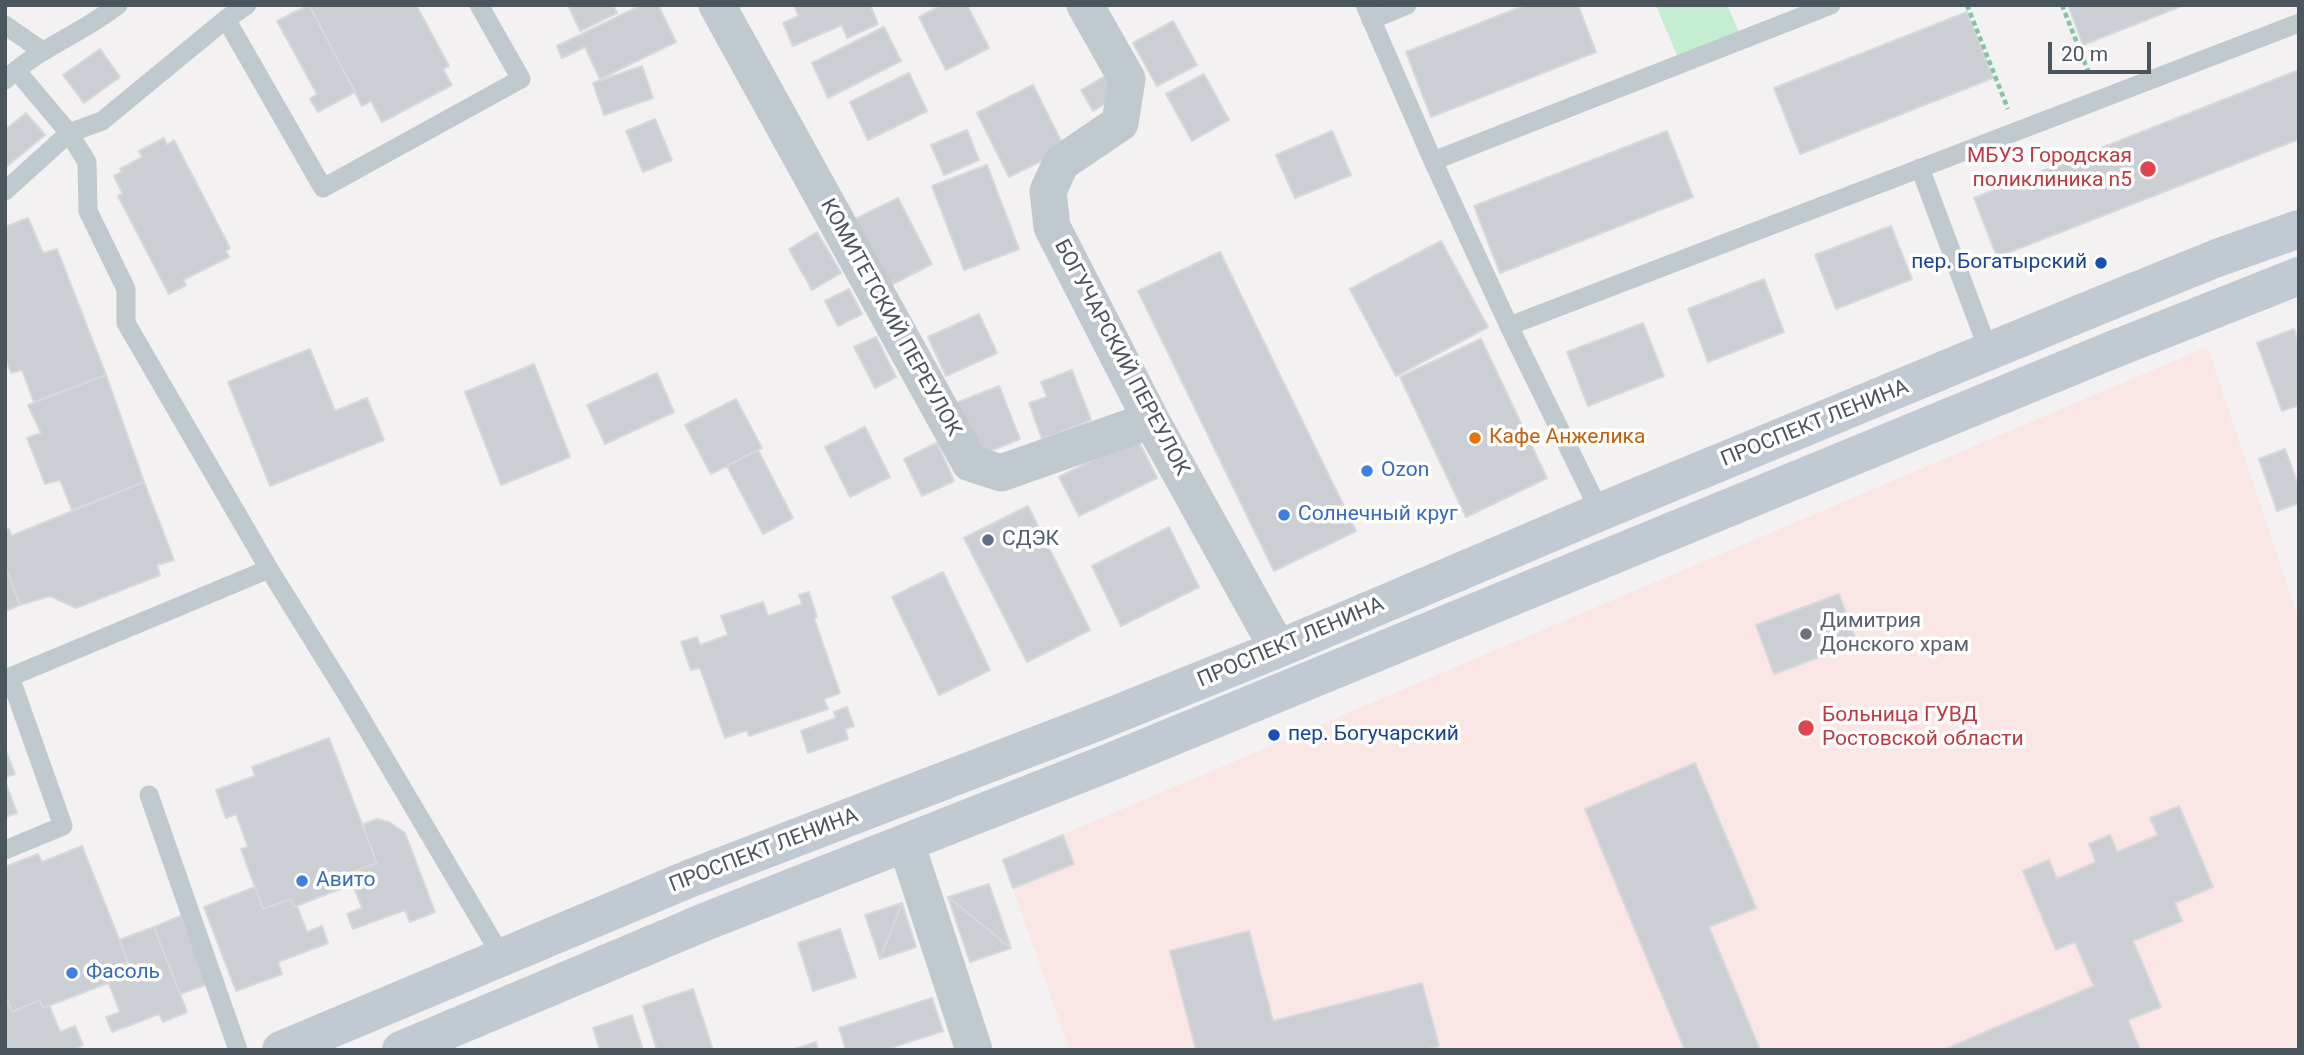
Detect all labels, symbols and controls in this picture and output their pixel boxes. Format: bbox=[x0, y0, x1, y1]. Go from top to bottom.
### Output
scale bar bbox=[2052, 28, 2155, 72]
text: 20 m bbox=[2061, 42, 2108, 66]
place label: МБУЗ Городская поликлиника n5 bbox=[1967, 144, 2132, 194]
marker: МБУЗ Городская поликлиника n5 bbox=[2138, 159, 2158, 179]
street label: КОМИТЕТСКИЙ ПЕРЕУЛОК bbox=[814, 195, 966, 441]
street label: БОГУЧАРСКИЙ ПЕРЕУЛОК bbox=[1048, 236, 1194, 480]
place label: пер. Богатырский bbox=[1911, 250, 2087, 276]
marker: пер. Богатырский bbox=[2093, 255, 2109, 271]
street label: ПРОСПЕКТ ЛЕНИНА bbox=[1718, 375, 1912, 473]
place label: Кафе Анжелика bbox=[1489, 425, 1645, 451]
marker: Кафе Анжелика bbox=[1467, 430, 1483, 446]
place label: Ozon bbox=[1381, 458, 1429, 484]
marker: Ozon bbox=[1359, 463, 1375, 479]
place label: Солнечный круг bbox=[1298, 502, 1458, 528]
marker: Солнечный круг bbox=[1276, 507, 1292, 523]
place label: СДЭК bbox=[1002, 527, 1059, 553]
marker: СДЭК bbox=[980, 532, 996, 548]
street label: ПРОСПЕКТ ЛЕНИНА bbox=[1194, 592, 1388, 694]
place label: Димитрия Донского храм bbox=[1820, 609, 1969, 659]
marker: Димитрия Донского храм bbox=[1798, 626, 1814, 642]
place label: Больница ГУВД Ростовской области bbox=[1822, 703, 2024, 753]
marker: Больница ГУВД Ростовской области bbox=[1796, 718, 1816, 738]
place label: пер. Богучарский bbox=[1288, 722, 1459, 748]
marker: пер. Богучарский bbox=[1266, 727, 1282, 743]
street label: ПРОСПЕКТ ЛЕНИНА bbox=[666, 803, 862, 899]
place label: Авито bbox=[316, 868, 375, 894]
marker: Авито bbox=[294, 873, 310, 889]
place label: Фасоль bbox=[86, 960, 160, 986]
marker: Фасоль bbox=[64, 965, 80, 981]

